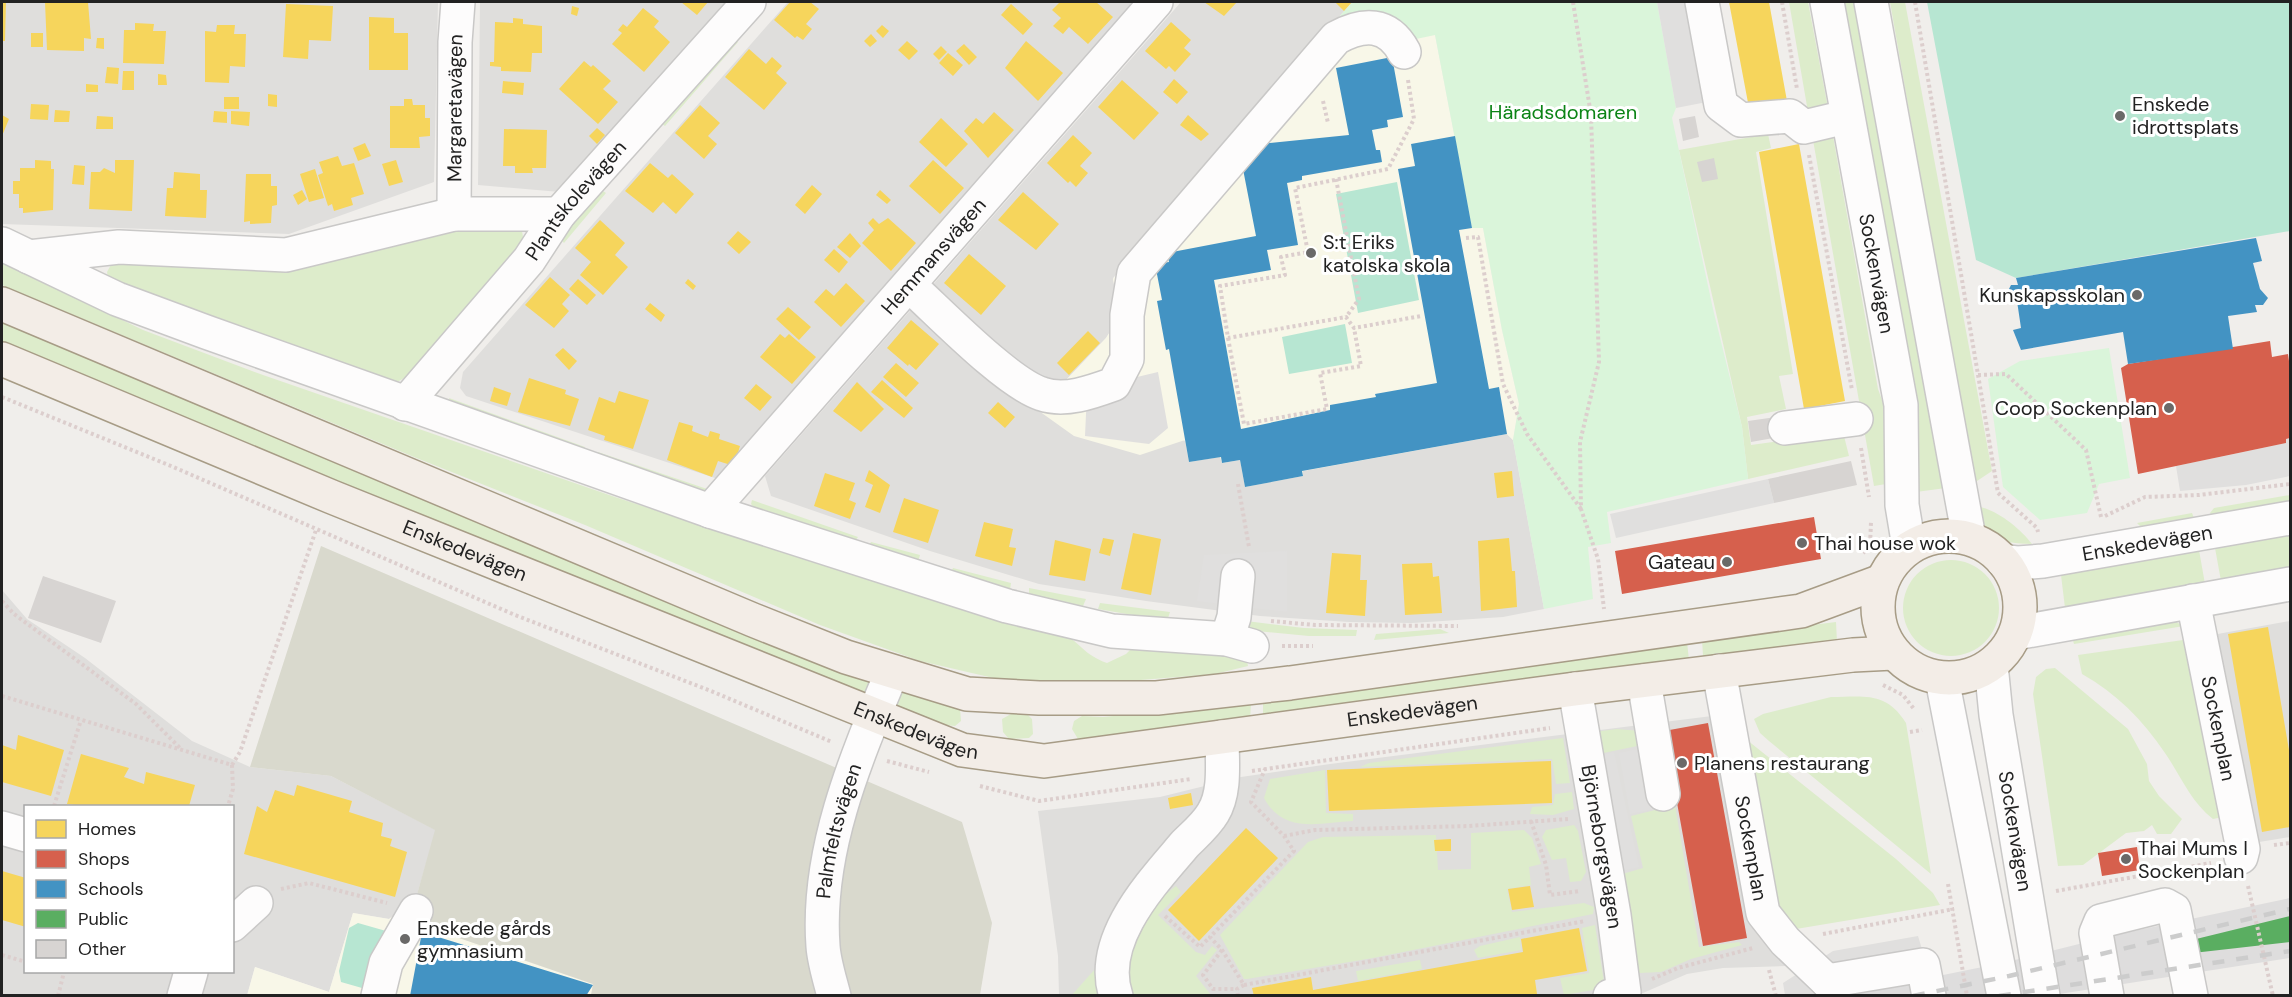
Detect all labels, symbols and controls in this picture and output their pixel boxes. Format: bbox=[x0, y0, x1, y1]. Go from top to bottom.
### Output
street label: Margaretavägen bbox=[441, 33, 469, 182]
place label: Enskede idrottsplats bbox=[2132, 91, 2239, 140]
park label: Häradsdomaren bbox=[1489, 99, 1637, 125]
marker: Enskede idrottsplats bbox=[2113, 109, 2127, 123]
street label: Plantskolevägen bbox=[519, 135, 632, 265]
street label: Hemmansvägen bbox=[875, 192, 992, 320]
street label: Sockenvägen bbox=[1853, 211, 1901, 336]
place label: S:t Eriks katolska skola bbox=[1323, 229, 1450, 278]
marker: S:t Eriks katolska skola bbox=[1304, 246, 1318, 260]
place label: Kunskapsskolan bbox=[1979, 282, 2125, 308]
marker: Kunskapsskolan bbox=[2130, 288, 2144, 302]
place label: Coop Sockenplan bbox=[1995, 395, 2157, 421]
marker: Coop Sockenplan bbox=[2162, 401, 2176, 415]
street label: Enskedevägen bbox=[399, 514, 531, 587]
street label: Enskedevägen bbox=[2080, 519, 2214, 567]
place label: Thai house wok bbox=[1814, 530, 1956, 556]
marker: Thai house wok bbox=[1795, 536, 1809, 550]
place label: Gateau bbox=[1648, 549, 1715, 575]
marker: Gateau bbox=[1720, 555, 1734, 569]
street label: Sockenplan bbox=[2195, 674, 2242, 783]
street label: Enskedevägen bbox=[1345, 689, 1479, 733]
street label: Enskedevägen bbox=[850, 695, 980, 765]
place label: Planens restaurang bbox=[1694, 750, 1870, 776]
marker: Planens restaurang bbox=[1675, 756, 1689, 770]
street label: Palmfeltsvägen bbox=[810, 760, 867, 900]
street label: Björneborgsvägen bbox=[1575, 763, 1629, 930]
street label: Sockenvägen bbox=[1993, 769, 2038, 893]
street label: Sockenplan bbox=[1729, 793, 1774, 903]
legend bbox=[24, 805, 234, 973]
text: Homes bbox=[78, 817, 136, 841]
place label: Thai Mums I Sockenplan bbox=[2138, 835, 2248, 884]
text: Shops bbox=[78, 847, 130, 871]
marker: Thai Mums I Sockenplan bbox=[2119, 852, 2133, 866]
text: Schools bbox=[78, 877, 143, 901]
text: Public bbox=[78, 907, 129, 931]
place label: Enskede gårds gymnasium bbox=[417, 915, 551, 964]
marker: Enskede gårds gymnasium bbox=[398, 932, 412, 946]
text: Other bbox=[78, 937, 127, 961]

